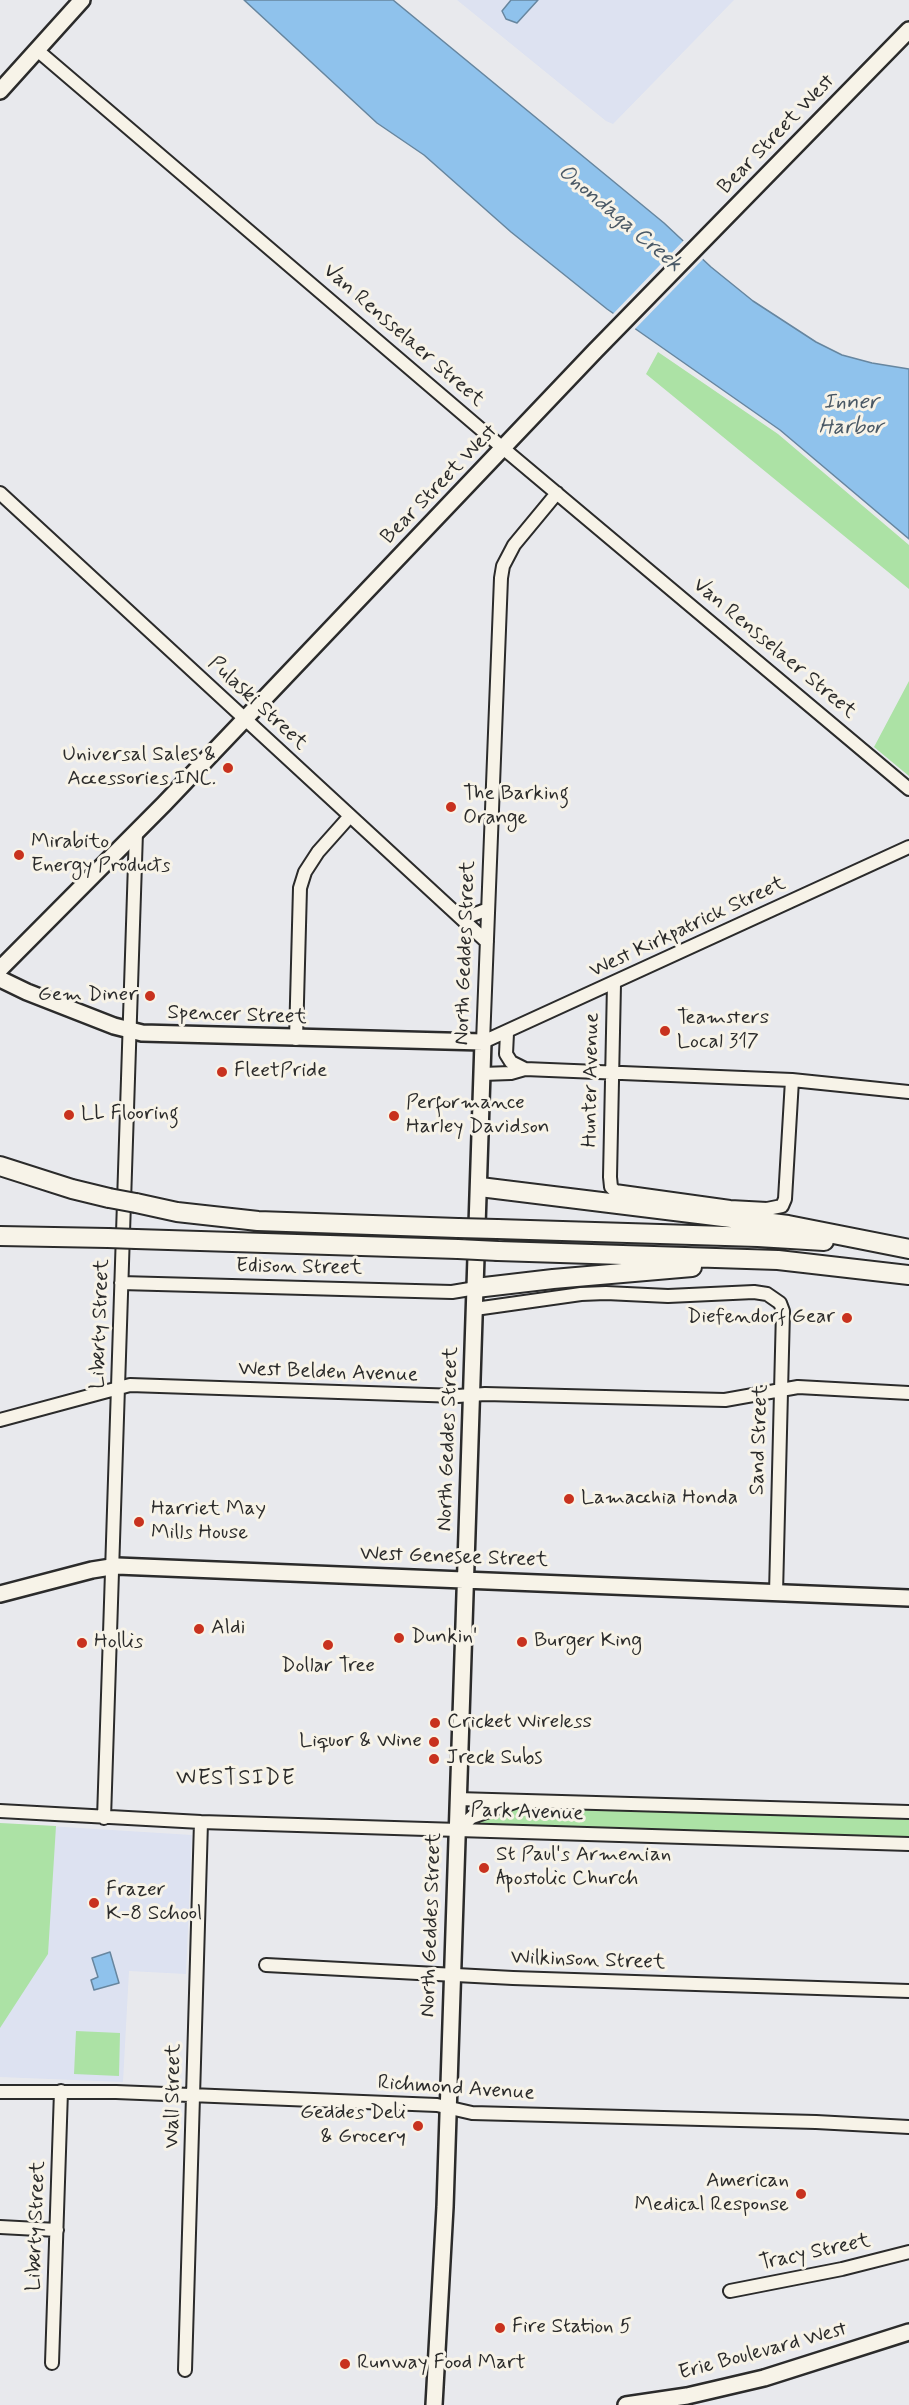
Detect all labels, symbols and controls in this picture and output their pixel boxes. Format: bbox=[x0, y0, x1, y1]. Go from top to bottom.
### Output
street label: Bear Street West bbox=[713, 70, 841, 200]
water label: Onondaga Creek bbox=[552, 159, 686, 279]
street label: Van Rensselaer Street bbox=[317, 259, 489, 413]
water label: Inner Harbor bbox=[819, 390, 883, 442]
street label: Bear Street West bbox=[376, 420, 504, 550]
street label: Van Rensselaer Street bbox=[687, 573, 861, 725]
street label: Pulaski Street bbox=[202, 652, 312, 756]
place label: Universal Sales & Accessories INC. bbox=[62, 743, 216, 793]
marker: Universal Sales & Accessories INC. bbox=[221, 761, 235, 775]
place label: The Barking Orange bbox=[463, 782, 569, 832]
marker: The Barking Orange bbox=[444, 800, 458, 814]
place label: Mirabito Energy Products bbox=[31, 830, 171, 880]
marker: Mirabito Energy Products bbox=[12, 848, 26, 862]
street label: North Geddes Street bbox=[450, 860, 482, 1046]
street label: West Kirkpatrick Street bbox=[586, 872, 790, 984]
place label: Gem Diner bbox=[38, 983, 138, 1009]
marker: Gem Diner bbox=[143, 989, 157, 1003]
street label: Spencer Street bbox=[167, 1001, 307, 1031]
place label: Teamsters Local 317 bbox=[677, 1006, 769, 1056]
street label: Hunter Avenue bbox=[578, 1012, 606, 1148]
marker: Teamsters Local 317 bbox=[658, 1024, 672, 1038]
place label: FleetPride bbox=[234, 1059, 327, 1085]
marker: FleetPride bbox=[215, 1065, 229, 1079]
place label: Performance Harley Davidson bbox=[406, 1091, 550, 1141]
place label: LL Flooring bbox=[81, 1102, 179, 1128]
marker: LL Flooring bbox=[62, 1108, 76, 1122]
marker: Performance Harley Davidson bbox=[387, 1109, 401, 1123]
street label: Edison Street bbox=[236, 1254, 362, 1282]
street label: Liberty Street bbox=[86, 1259, 116, 1389]
place label: Diefendorf Gear bbox=[687, 1305, 835, 1331]
marker: Diefendorf Gear bbox=[840, 1311, 854, 1325]
street label: North Geddes Street bbox=[433, 1346, 465, 1532]
street label: West Belden Avenue bbox=[238, 1357, 418, 1389]
street label: Sand Street bbox=[745, 1384, 775, 1496]
place label: Lamacchia Honda bbox=[581, 1486, 738, 1512]
marker: Lamacchia Honda bbox=[562, 1492, 576, 1506]
place label: Harriet May Mills House bbox=[151, 1497, 266, 1547]
marker: Harriet May Mills House bbox=[132, 1515, 146, 1529]
street label: West Genesee Street bbox=[359, 1542, 549, 1574]
place label: Aldi bbox=[211, 1616, 245, 1642]
marker: Aldi bbox=[192, 1622, 206, 1636]
place label: Dunkin' bbox=[411, 1625, 478, 1651]
place label: Burger King bbox=[534, 1629, 642, 1655]
place label: Hollis bbox=[94, 1630, 143, 1656]
marker: Dunkin' bbox=[392, 1631, 406, 1645]
marker: Burger King bbox=[515, 1635, 529, 1649]
marker: Hollis bbox=[75, 1636, 89, 1650]
marker: Dollar Tree bbox=[321, 1638, 335, 1652]
place label: Dollar Tree bbox=[281, 1654, 375, 1680]
place label: Cricket Wireless bbox=[447, 1710, 592, 1736]
marker: Cricket Wireless bbox=[428, 1716, 442, 1730]
place label: Liquor & Wine bbox=[299, 1729, 422, 1755]
marker: Liquor & Wine bbox=[427, 1735, 441, 1749]
place label: Jreck Subs bbox=[446, 1746, 543, 1772]
marker: Jreck Subs bbox=[427, 1752, 441, 1766]
district label: WESTSIDE bbox=[175, 1766, 297, 1792]
street label: Park Avenue bbox=[470, 1798, 584, 1828]
street label: North Geddes Street bbox=[416, 1832, 448, 2018]
place label: St Paul's Armenian Apostolic Church bbox=[496, 1843, 671, 1893]
marker: St Paul's Armenian Apostolic Church bbox=[477, 1861, 491, 1875]
place label: Frazer K-8 School bbox=[106, 1878, 202, 1928]
marker: Frazer K-8 School bbox=[87, 1896, 101, 1910]
street label: Wilkinson Street bbox=[510, 1946, 666, 1976]
street label: Wall Street bbox=[160, 2043, 188, 2149]
street label: Richmond Avenue bbox=[377, 2071, 535, 2107]
place label: Geddes Deli & Grocery bbox=[300, 2101, 406, 2151]
marker: Geddes Deli & Grocery bbox=[411, 2119, 425, 2133]
street label: Liberty Street bbox=[22, 2161, 52, 2291]
place label: American Medical Response bbox=[634, 2169, 789, 2219]
marker: American Medical Response bbox=[794, 2187, 808, 2201]
street label: Tracy Street bbox=[757, 2229, 873, 2277]
place label: Fire Station 5 bbox=[512, 2315, 632, 2341]
street label: Erie Boulevard West bbox=[676, 2317, 850, 2387]
marker: Fire Station 5 bbox=[493, 2321, 507, 2335]
place label: Runway Food Mart bbox=[357, 2351, 526, 2377]
marker: Runway Food Mart bbox=[338, 2357, 352, 2371]

